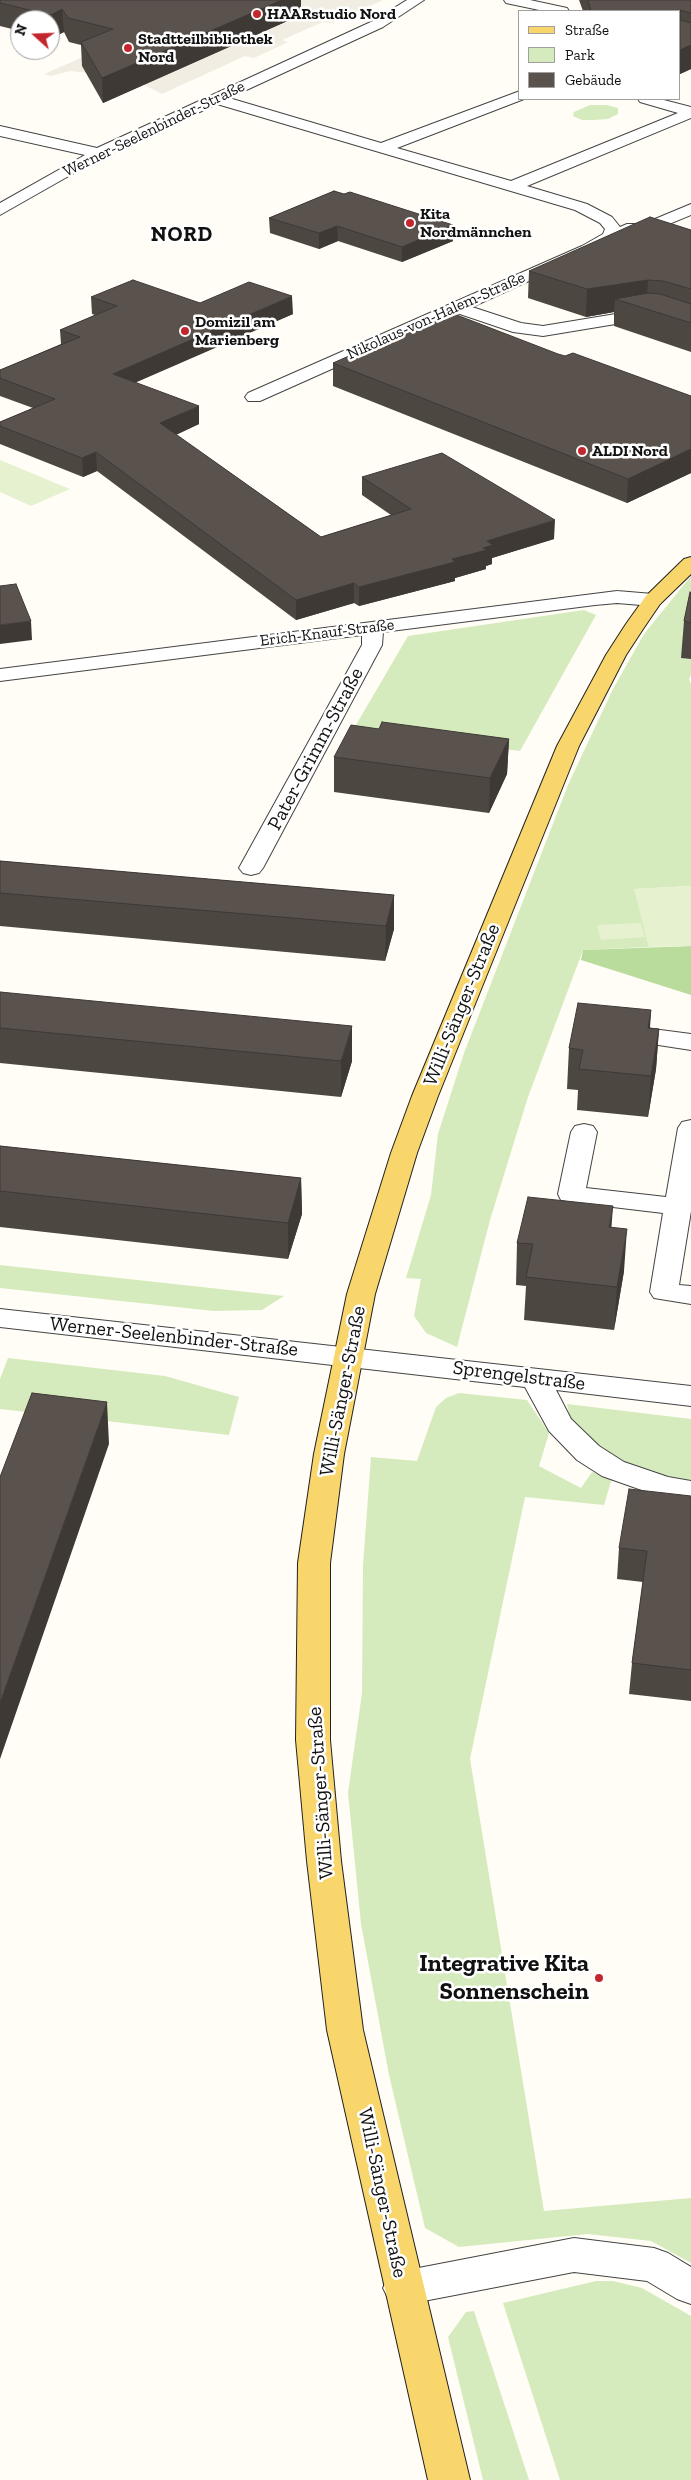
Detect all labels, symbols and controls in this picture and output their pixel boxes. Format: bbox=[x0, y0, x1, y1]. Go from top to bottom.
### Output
place label: HAARstudio Nord bbox=[267, 4, 396, 24]
marker: HAARstudio Nord bbox=[251, 8, 263, 20]
north arrow bbox=[10, 10, 60, 60]
legend bbox=[518, 10, 681, 100]
text: Straße bbox=[565, 21, 609, 39]
text: N bbox=[12, 22, 31, 38]
place label: Stadtteilbibliothek Nord bbox=[138, 29, 273, 67]
marker: Stadtteilbibliothek Nord bbox=[122, 42, 134, 54]
text: Park bbox=[565, 46, 595, 64]
text: Gebäude bbox=[565, 71, 621, 89]
street label: Werner-Seelenbinder-Straße bbox=[60, 77, 248, 181]
place label: Kita Nordmännchen bbox=[420, 204, 531, 242]
marker: Kita Nordmännchen bbox=[404, 217, 416, 229]
district label: NORD bbox=[150, 222, 214, 248]
street label: Nikolaus-von-Halem-Straße bbox=[344, 268, 528, 364]
place label: Domizil am Marienberg bbox=[195, 312, 279, 350]
marker: Domizil am Marienberg bbox=[179, 325, 191, 337]
place label: ALDI Nord bbox=[592, 441, 668, 461]
marker: ALDI Nord bbox=[576, 445, 588, 457]
street label: Erich-Knauf-Straße bbox=[259, 615, 395, 651]
street label: Pater-Grimm-Straße bbox=[263, 664, 369, 834]
street label: Willi-Sänger-Straße bbox=[418, 920, 506, 1090]
street label: Willi-Sänger-Straße bbox=[315, 1304, 371, 1478]
street label: Werner-Seelenbinder-Straße bbox=[49, 1312, 299, 1362]
street label: Sprengelstraße bbox=[451, 1356, 587, 1396]
street label: Willi-Sänger-Straße bbox=[303, 1706, 339, 1880]
place label: Integrative Kita Sonnenschein bbox=[419, 1950, 589, 2006]
marker: Integrative Kita Sonnenschein bbox=[593, 1972, 605, 1984]
street label: Willi-Sänger-Straße bbox=[352, 2106, 412, 2280]

